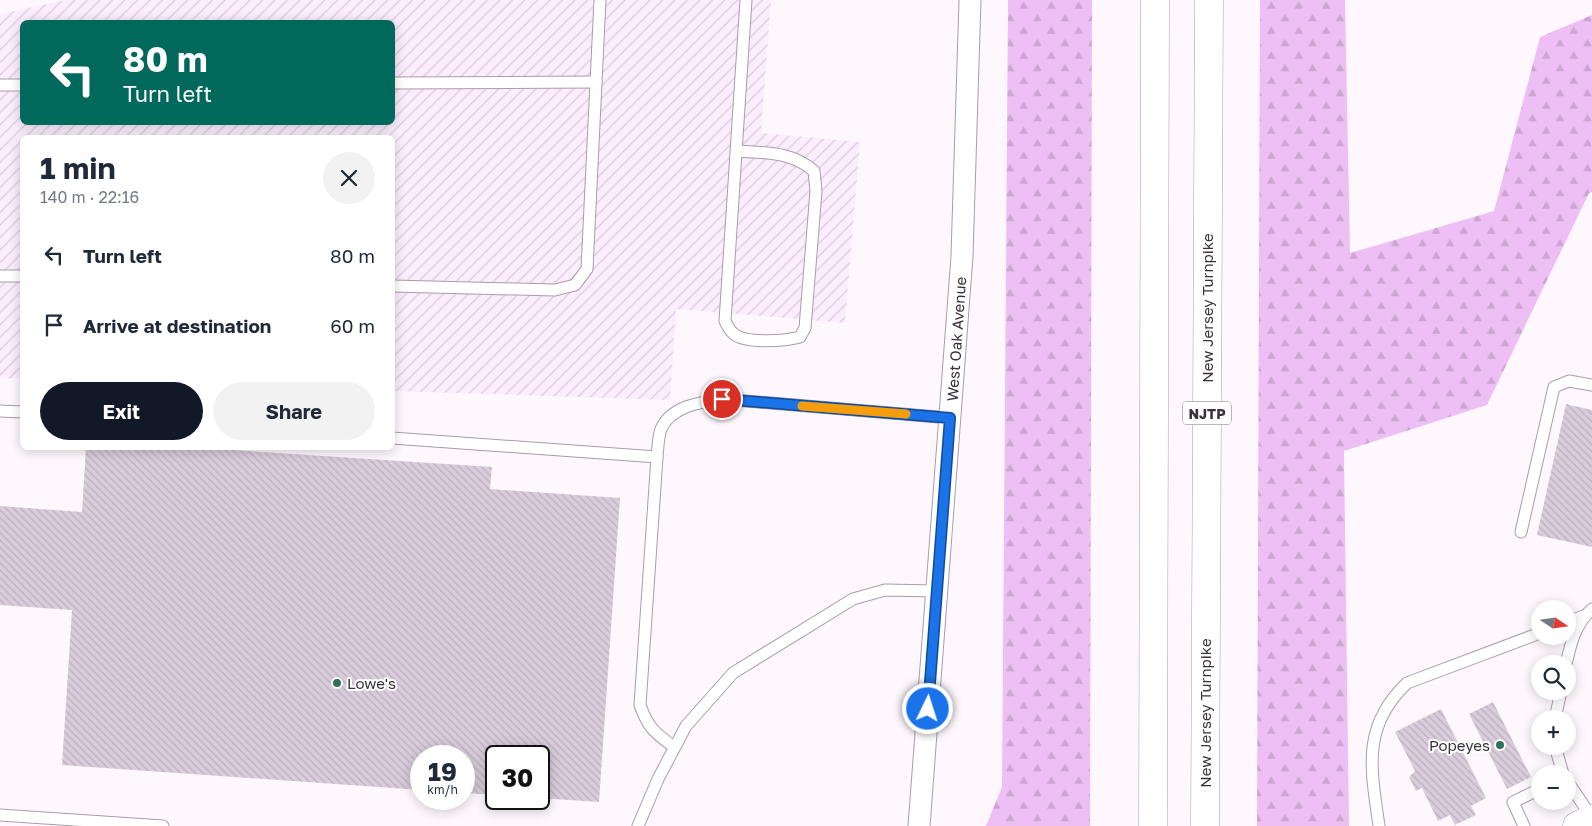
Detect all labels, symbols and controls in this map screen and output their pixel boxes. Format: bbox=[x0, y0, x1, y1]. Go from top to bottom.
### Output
text: 80 m bbox=[123, 38, 208, 80]
icon: left bbox=[40, 40, 105, 105]
text: Turn left bbox=[123, 80, 212, 107]
text: 1 min bbox=[40, 150, 116, 186]
button: close bbox=[323, 152, 375, 204]
text: 140 m · 22:16 bbox=[40, 187, 139, 207]
street label: New Jersey Turnpike bbox=[1198, 233, 1216, 383]
icon: left bbox=[40, 241, 68, 269]
text: Turn left bbox=[83, 244, 162, 267]
text: 80 m bbox=[330, 244, 375, 267]
street label: West Oak Avenue bbox=[943, 276, 969, 402]
icon: arrive bbox=[40, 311, 68, 339]
text: Arrive at destination bbox=[83, 314, 271, 337]
text: 60 m bbox=[330, 314, 375, 337]
pin bbox=[701, 378, 743, 420]
button: Exit bbox=[40, 382, 203, 440]
button: Share bbox=[213, 382, 375, 440]
icon: arrive bbox=[708, 385, 736, 413]
road number: NJTP bbox=[1183, 402, 1231, 424]
north arrow bbox=[1531, 600, 1576, 645]
map controls bbox=[1531, 600, 1576, 810]
street label: New Jersey Turnpike bbox=[1196, 638, 1214, 788]
button: search bbox=[1531, 655, 1576, 700]
place label: Lowe's bbox=[347, 674, 396, 692]
marker: Lowe's bbox=[331, 677, 343, 689]
position arrow bbox=[901, 682, 953, 734]
button: + bbox=[1531, 710, 1576, 755]
place label: Popeyes bbox=[1429, 736, 1490, 754]
marker: Popeyes bbox=[1494, 739, 1506, 751]
speed limit sign: 30 bbox=[485, 745, 550, 810]
text: 19 bbox=[428, 756, 457, 787]
button: − bbox=[1531, 765, 1576, 810]
text: km/h bbox=[427, 782, 458, 797]

